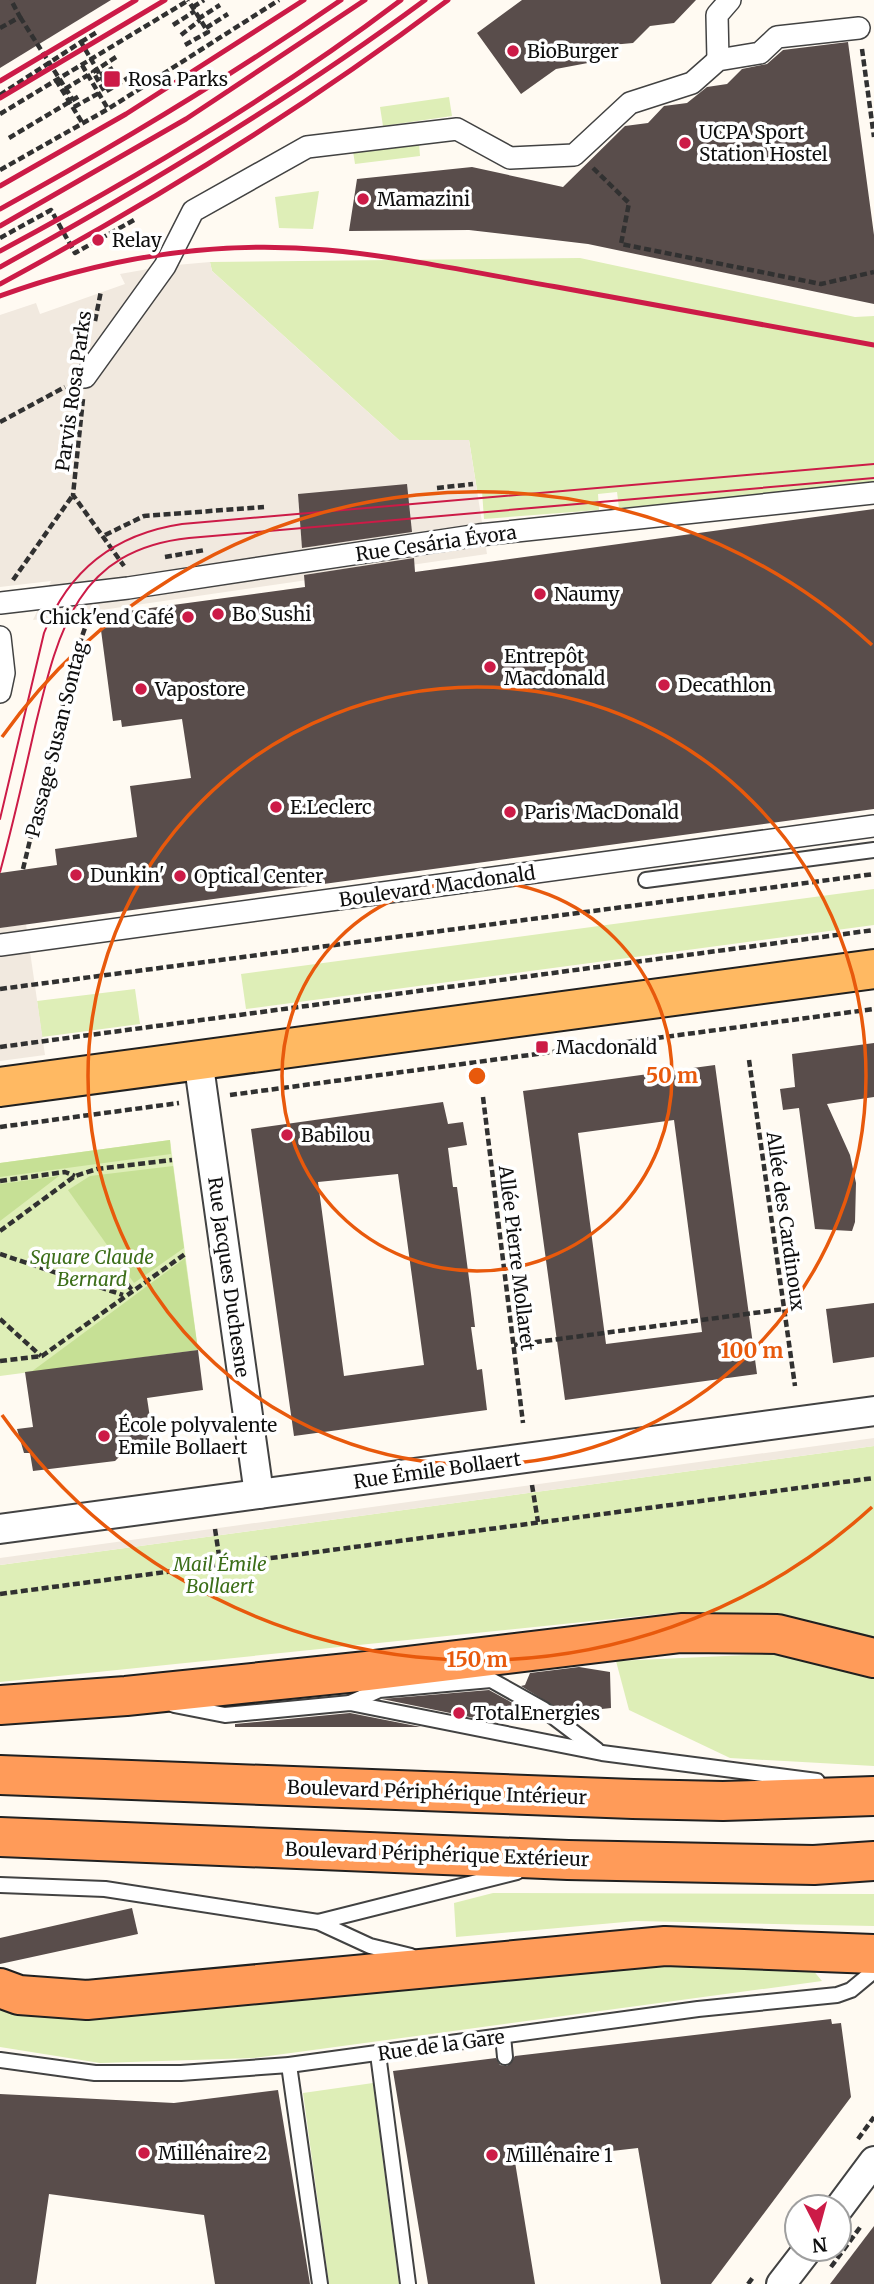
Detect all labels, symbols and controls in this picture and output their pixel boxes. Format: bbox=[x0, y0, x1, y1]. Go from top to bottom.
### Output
place label: BioBurger bbox=[527, 39, 619, 63]
marker: BioBurger bbox=[505, 43, 521, 59]
place label: Rosa Parks bbox=[128, 67, 228, 91]
marker: Rosa Parks bbox=[102, 69, 122, 89]
place label: UCPA Sport Station Hostel bbox=[699, 120, 828, 166]
marker: UCPA Sport Station Hostel bbox=[677, 135, 693, 151]
place label: Mamazini bbox=[377, 187, 470, 211]
marker: Mamazini bbox=[355, 191, 371, 207]
place label: Relay bbox=[112, 228, 162, 252]
marker: Relay bbox=[90, 232, 106, 248]
street label: Parvis Rosa Parks bbox=[50, 309, 96, 473]
street label: Rue Cesária Évora bbox=[354, 520, 518, 566]
place label: Naumy bbox=[554, 582, 620, 606]
marker: Naumy bbox=[532, 586, 548, 602]
place label: Bo Sushi bbox=[232, 602, 311, 626]
place label: Chick'end Café bbox=[40, 605, 174, 629]
marker: Bo Sushi bbox=[210, 606, 226, 622]
marker: Chick'end Café bbox=[180, 609, 196, 625]
street label: Passage Susan Sontag bbox=[20, 638, 92, 839]
place label: Entrepôt Macdonald bbox=[504, 644, 605, 690]
marker: Entrepôt Macdonald bbox=[482, 659, 498, 675]
place label: Decathlon bbox=[678, 673, 772, 697]
place label: Vapostore bbox=[154, 677, 245, 701]
marker: Decathlon bbox=[656, 677, 672, 693]
marker: Vapostore bbox=[133, 681, 149, 697]
place label: E.Leclerc bbox=[290, 795, 372, 819]
marker: E.Leclerc bbox=[268, 799, 284, 815]
place label: Paris MacDonald bbox=[524, 800, 679, 824]
marker: Paris MacDonald bbox=[502, 804, 518, 820]
street label: Boulevard Macdonald bbox=[337, 860, 537, 912]
place label: Dunkin' bbox=[90, 863, 165, 887]
place label: Optical Center bbox=[194, 864, 324, 888]
marker: Dunkin' bbox=[68, 867, 84, 883]
marker: Optical Center bbox=[172, 868, 188, 884]
place label: Macdonald bbox=[556, 1035, 657, 1059]
marker: Macdonald bbox=[534, 1039, 550, 1055]
text: 50 m bbox=[646, 1062, 698, 1089]
centre of rings bbox=[465, 1064, 489, 1088]
place label: Babilou bbox=[301, 1123, 371, 1147]
marker: Babilou bbox=[279, 1127, 295, 1143]
street label: Allée des Cardinoux bbox=[761, 1129, 811, 1313]
street label: Allée Pierre Mollaret bbox=[494, 1163, 540, 1353]
street label: Rue Jacques Duchesne bbox=[203, 1175, 255, 1379]
park label: Square Claude Bernard bbox=[30, 1245, 154, 1291]
text: 100 m bbox=[721, 1337, 783, 1364]
place label: École polyvalente Emile Bollaert bbox=[118, 1413, 277, 1459]
marker: École polyvalente Emile Bollaert bbox=[96, 1428, 112, 1444]
street label: Rue Émile Bollaert bbox=[352, 1446, 523, 1494]
park label: Mail Émile Bollaert bbox=[172, 1552, 267, 1598]
text: 150 m bbox=[446, 1646, 508, 1673]
place label: TotalEnergies bbox=[473, 1701, 600, 1725]
marker: TotalEnergies bbox=[451, 1705, 467, 1721]
street label: Boulevard Périphérique Intérieur bbox=[287, 1775, 588, 1809]
street label: Boulevard Périphérique Extérieur bbox=[284, 1837, 590, 1871]
street label: Rue de la Gare bbox=[376, 2024, 506, 2066]
place label: Millénaire 2 bbox=[158, 2141, 267, 2165]
place label: Millénaire 1 bbox=[506, 2143, 613, 2167]
marker: Millénaire 2 bbox=[136, 2145, 152, 2161]
marker: Millénaire 1 bbox=[484, 2147, 500, 2163]
north arrow bbox=[783, 2193, 853, 2263]
text: N bbox=[811, 2232, 828, 2258]

